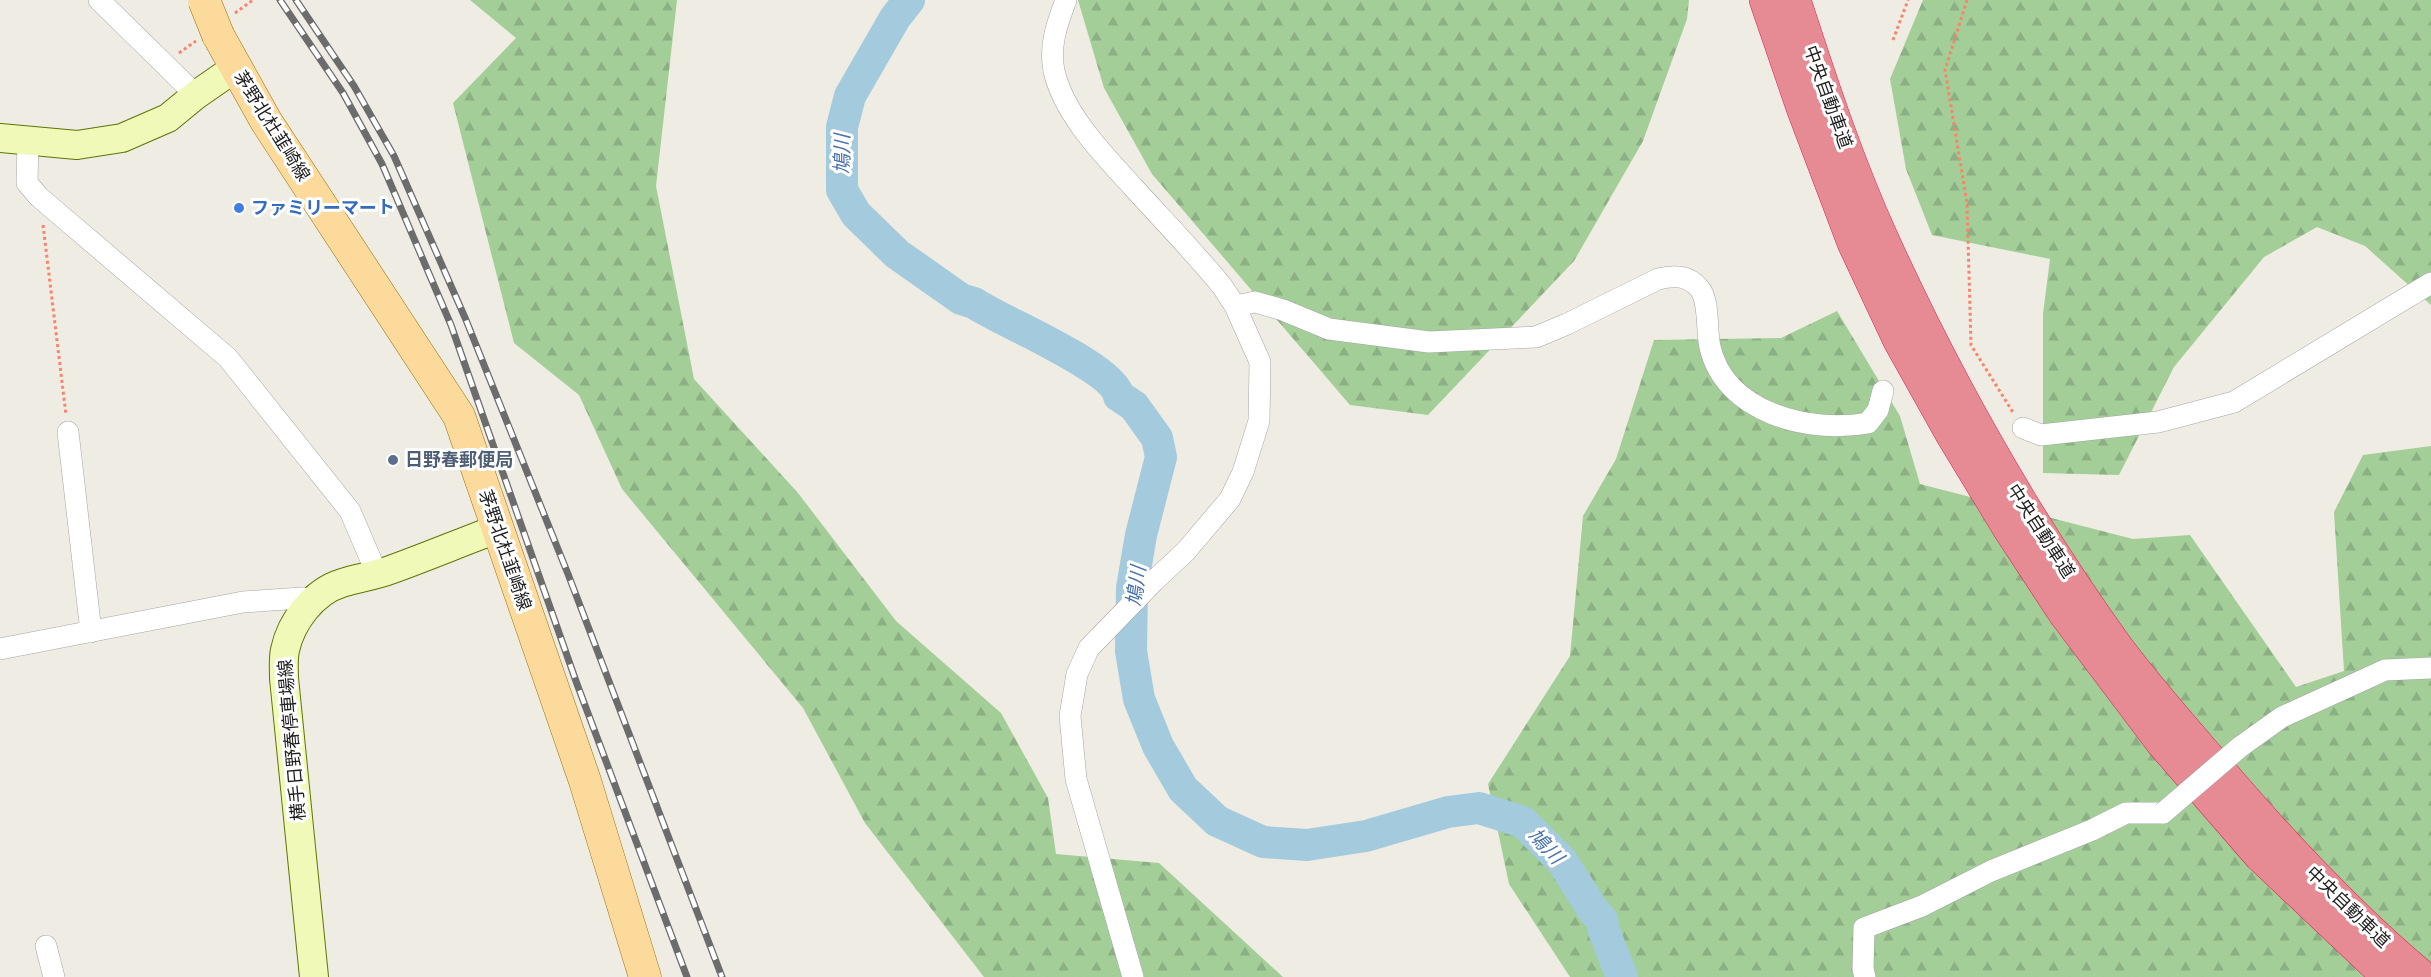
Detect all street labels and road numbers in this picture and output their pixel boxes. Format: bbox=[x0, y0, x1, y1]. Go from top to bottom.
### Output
street label: 中央自動車道 bbox=[1799, 42, 1857, 152]
street label: 茅野北杜韮崎線 bbox=[229, 67, 315, 185]
street label: 中央自動車道 bbox=[2002, 480, 2080, 582]
street label: 茅野北杜韮崎線 bbox=[474, 487, 536, 613]
street label: 横手日野春停車場線 bbox=[274, 658, 310, 822]
street label: 中央自動車道 bbox=[2302, 862, 2394, 952]

